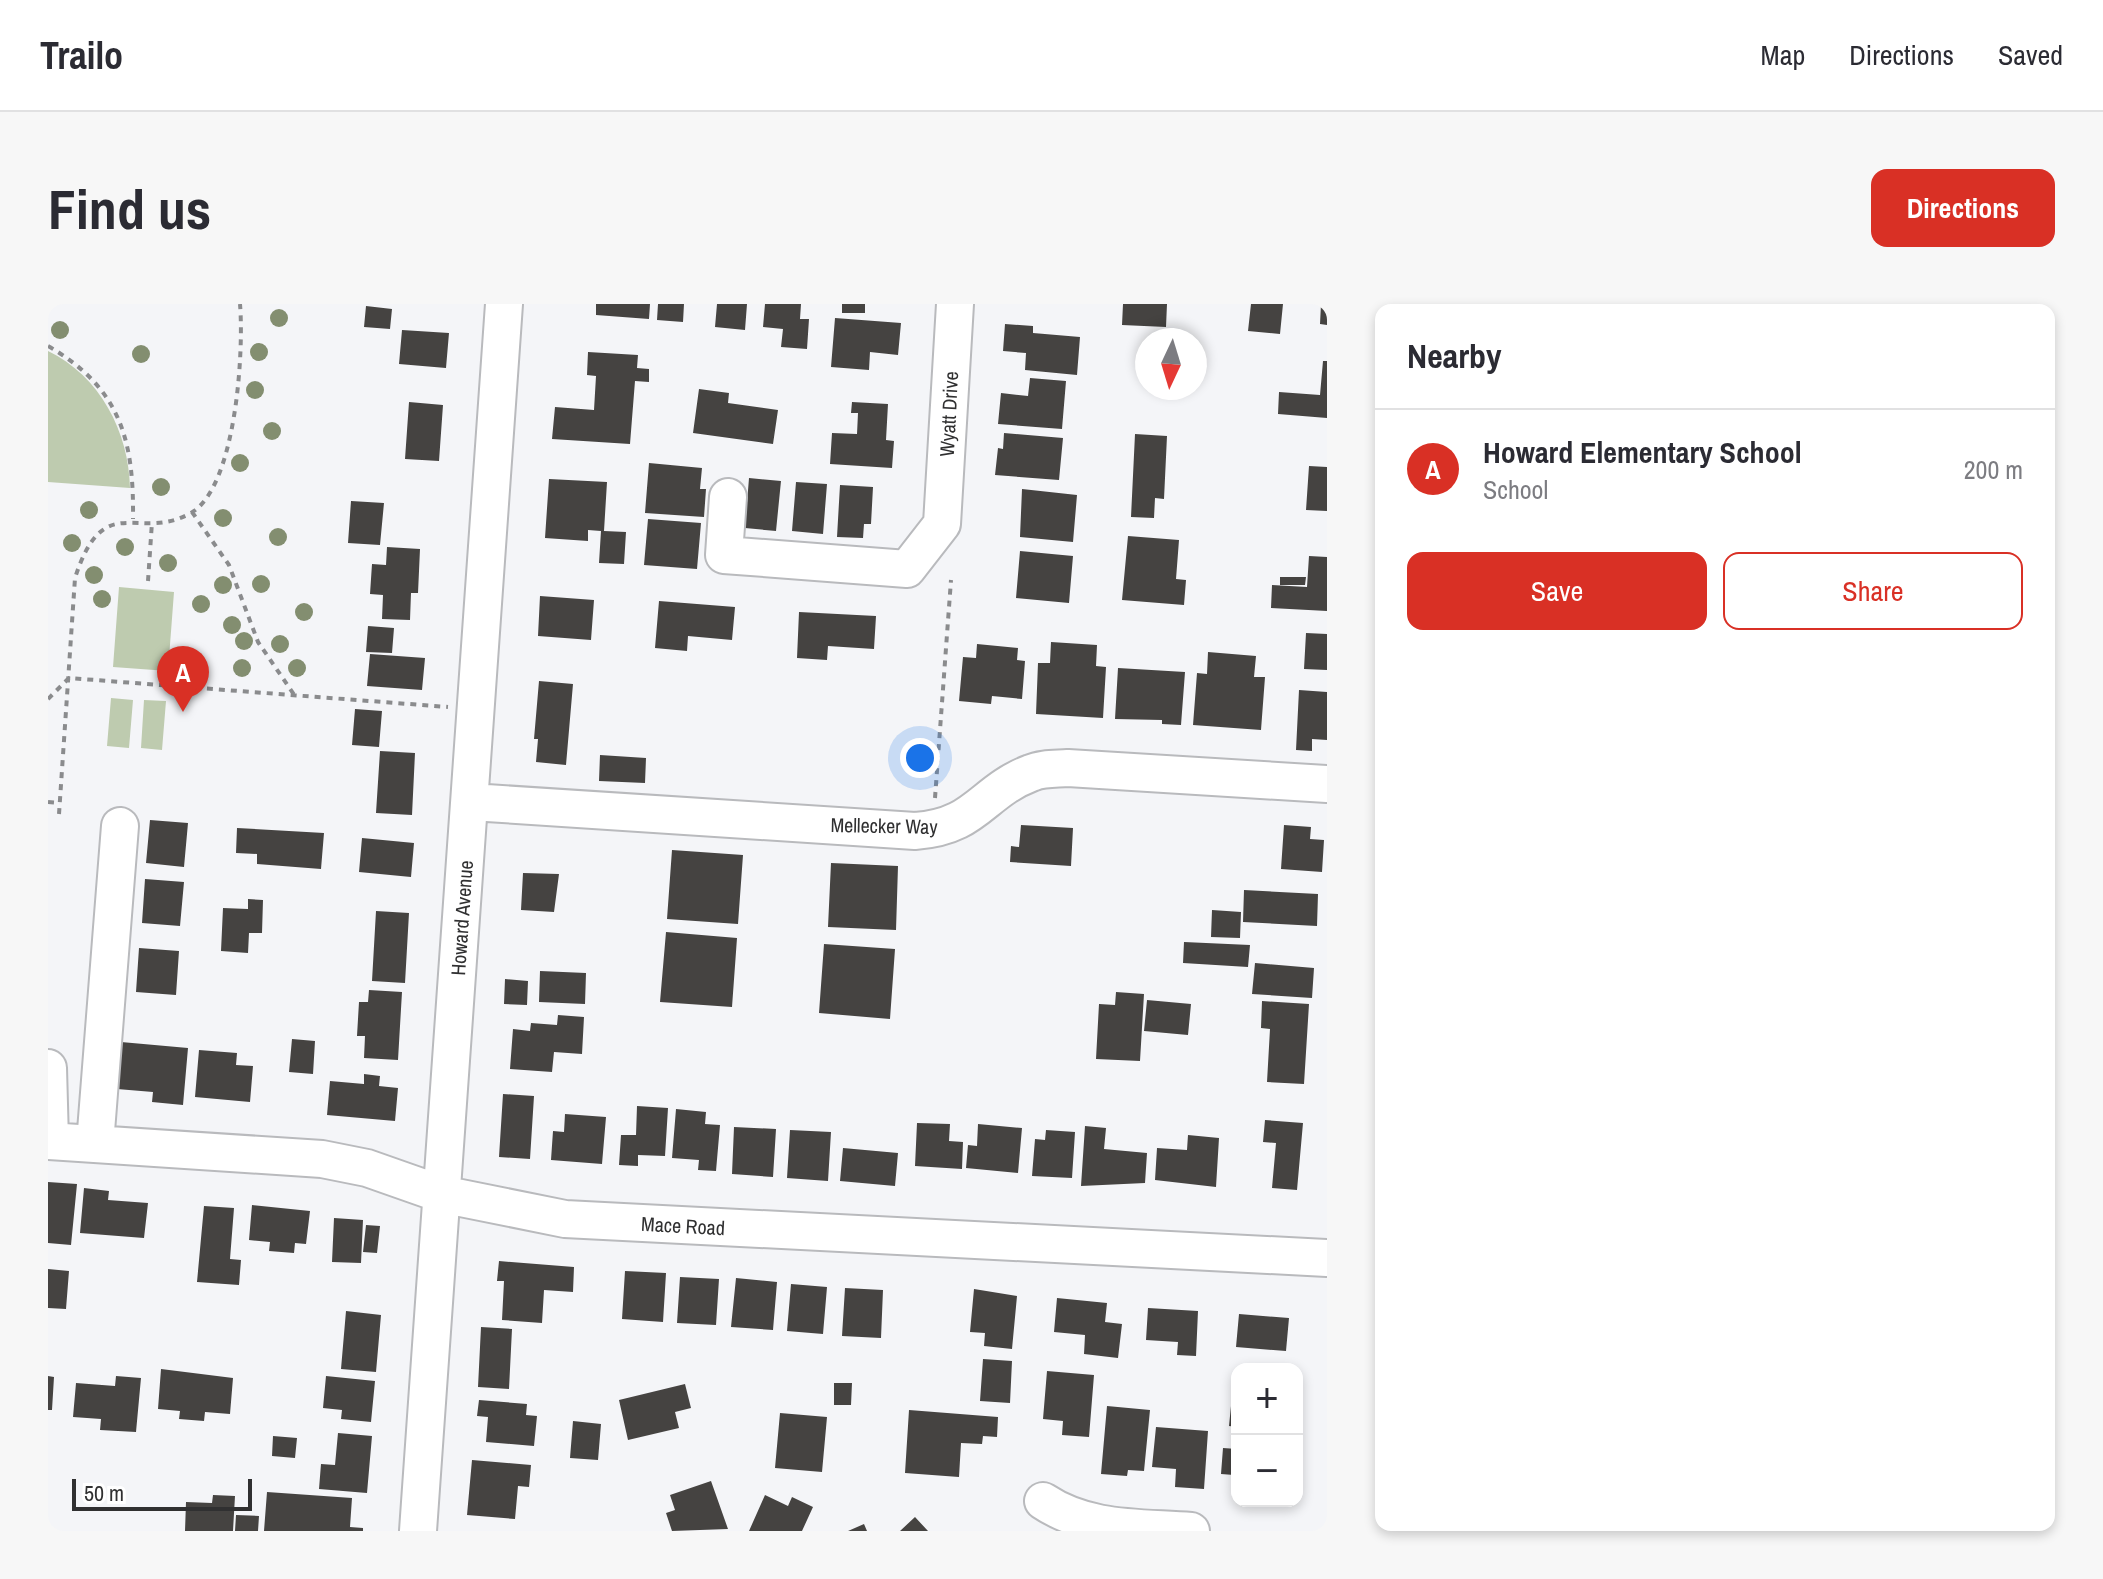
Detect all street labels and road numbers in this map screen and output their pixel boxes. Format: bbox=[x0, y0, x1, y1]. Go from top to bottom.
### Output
street label: Wyatt Drive bbox=[933, 371, 964, 457]
street label: Mellecker Way bbox=[830, 811, 938, 840]
street label: Howard Avenue bbox=[444, 859, 479, 977]
street label: Mace Road bbox=[640, 1210, 726, 1241]

